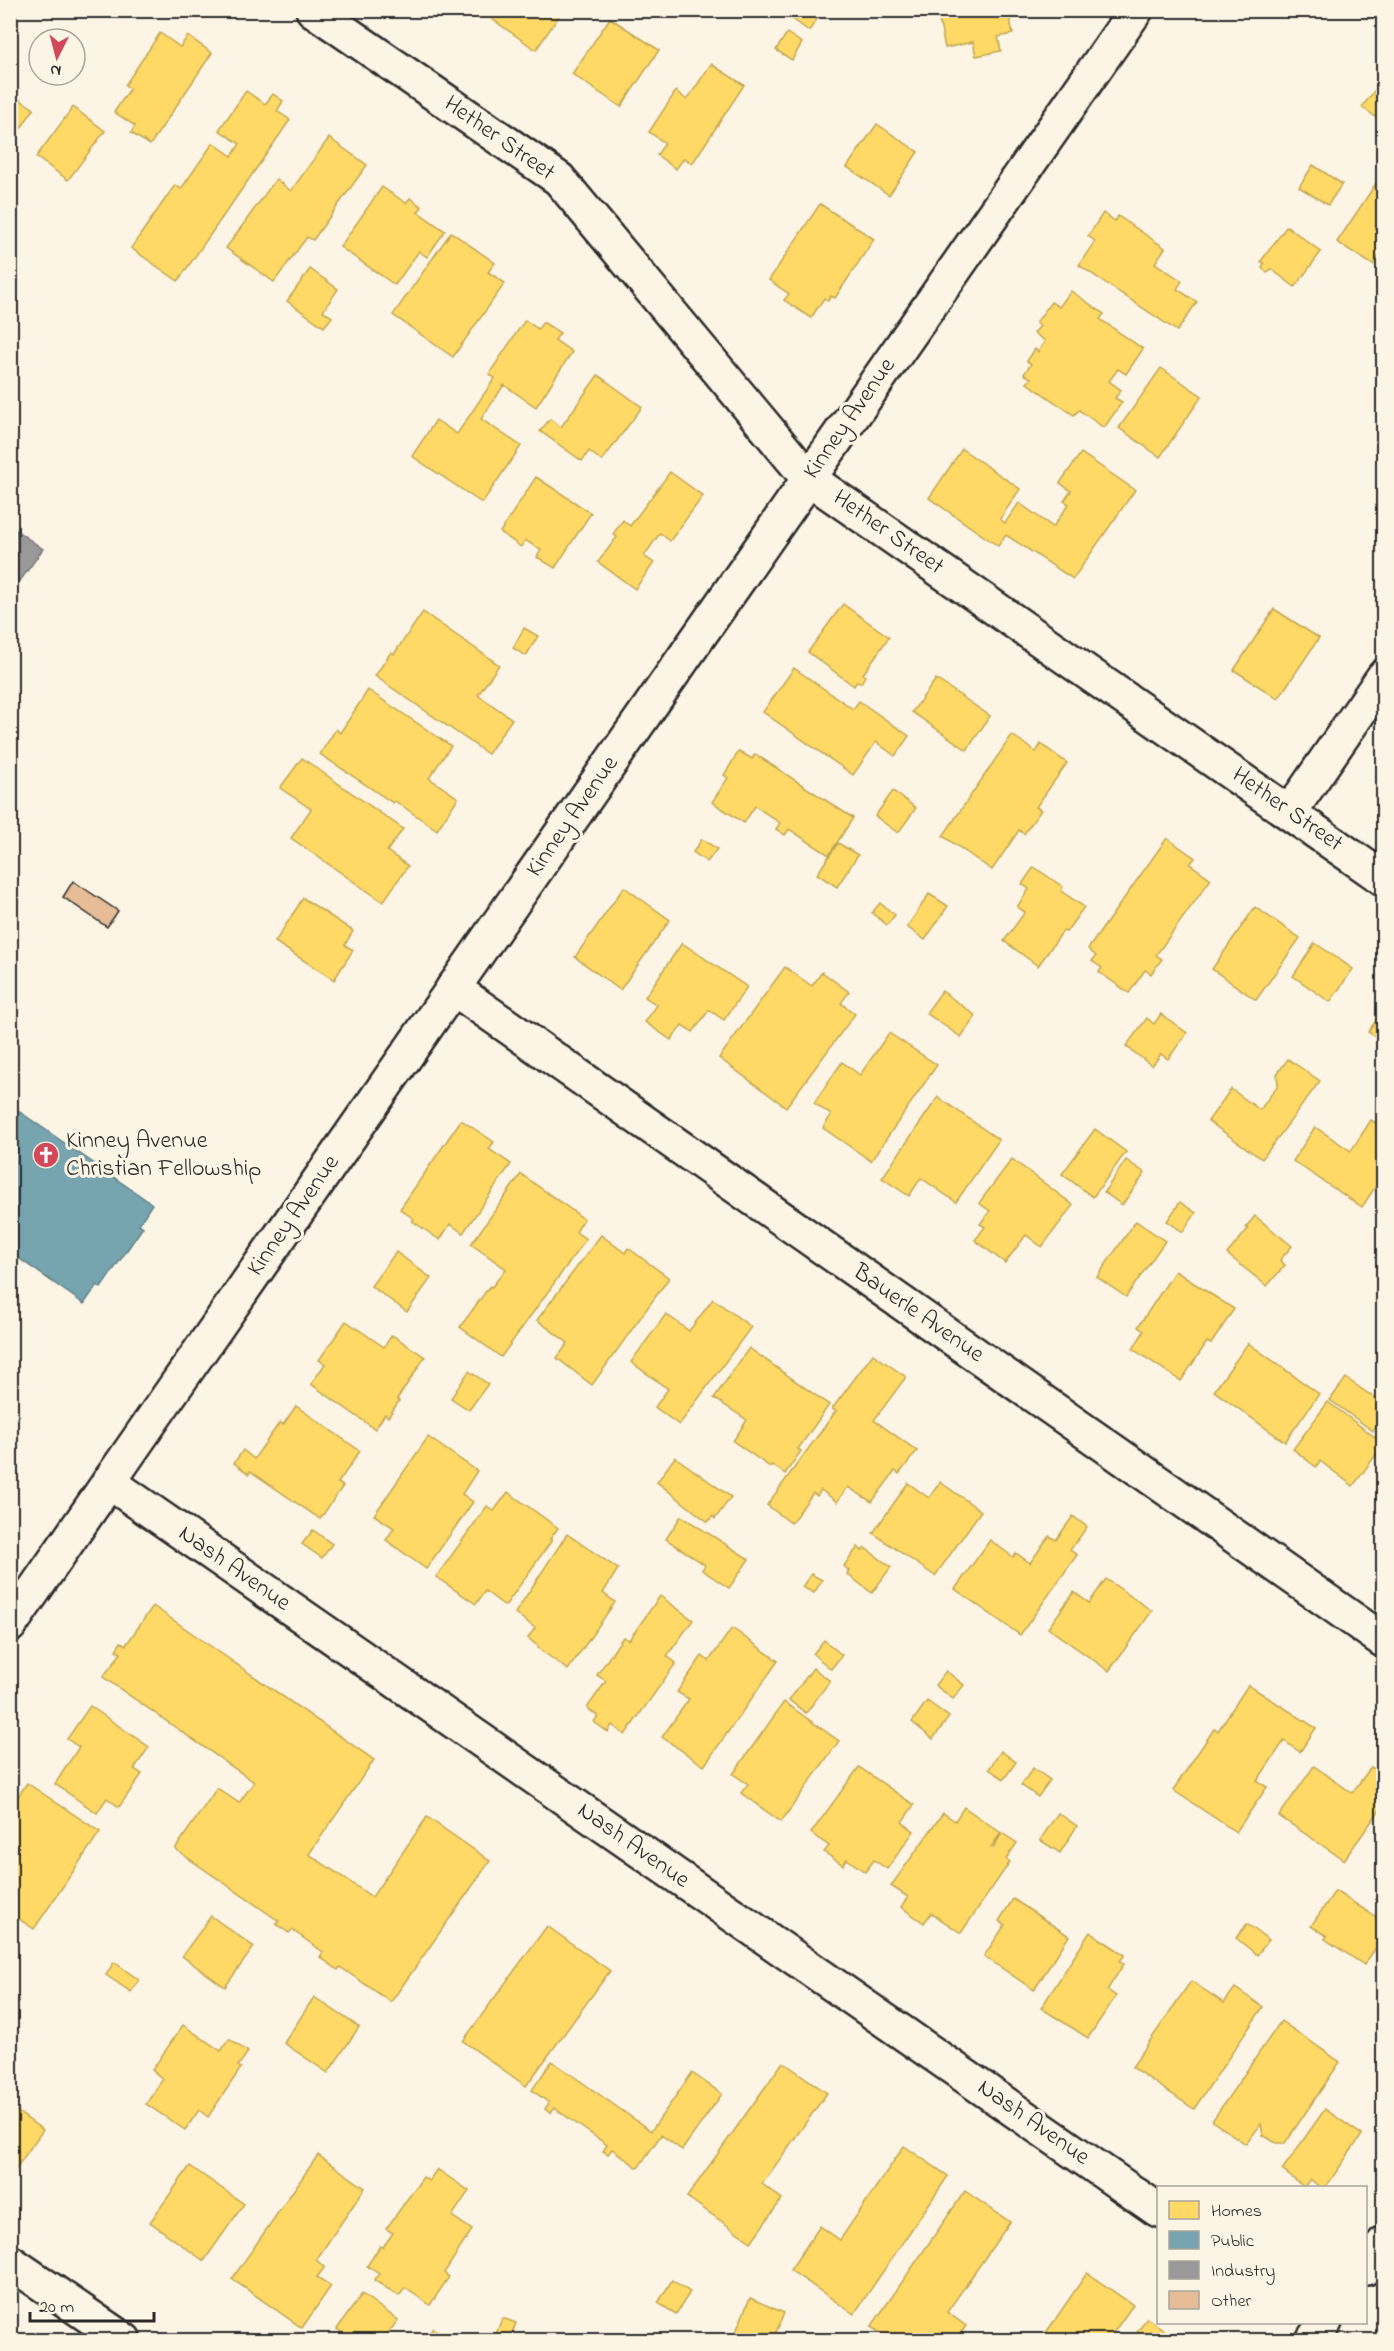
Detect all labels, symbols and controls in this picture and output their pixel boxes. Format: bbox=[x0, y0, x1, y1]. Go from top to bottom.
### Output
north arrow bbox=[27, 27, 87, 87]
text: N bbox=[49, 57, 62, 82]
street label: Hether Street bbox=[436, 88, 562, 190]
street label: Kinney Avenue bbox=[795, 351, 906, 488]
street label: Hether Street bbox=[825, 482, 951, 584]
street label: Kinney Avenue bbox=[518, 749, 629, 886]
street label: Hether Street bbox=[1224, 759, 1350, 861]
place label: Kinney Avenue Christian Fellowship bbox=[66, 1124, 261, 1187]
church icon: Kinney Avenue Christian Fellowship bbox=[31, 1140, 61, 1170]
street label: Kinney Avenue bbox=[239, 1148, 350, 1285]
street label: Bauerle Avenue bbox=[844, 1255, 991, 1372]
street label: Nash Avenue bbox=[170, 1517, 298, 1621]
street label: Nash Avenue bbox=[569, 1794, 697, 1898]
street label: Nash Avenue bbox=[969, 2071, 1097, 2175]
legend bbox=[1157, 2186, 1367, 2324]
text: Homes bbox=[1211, 2199, 1262, 2225]
text: Public bbox=[1211, 2229, 1254, 2255]
text: Industry bbox=[1211, 2259, 1275, 2285]
scale bar bbox=[30, 2285, 154, 2323]
text: Other bbox=[1211, 2289, 1251, 2315]
text: 20 m bbox=[39, 2295, 74, 2321]

